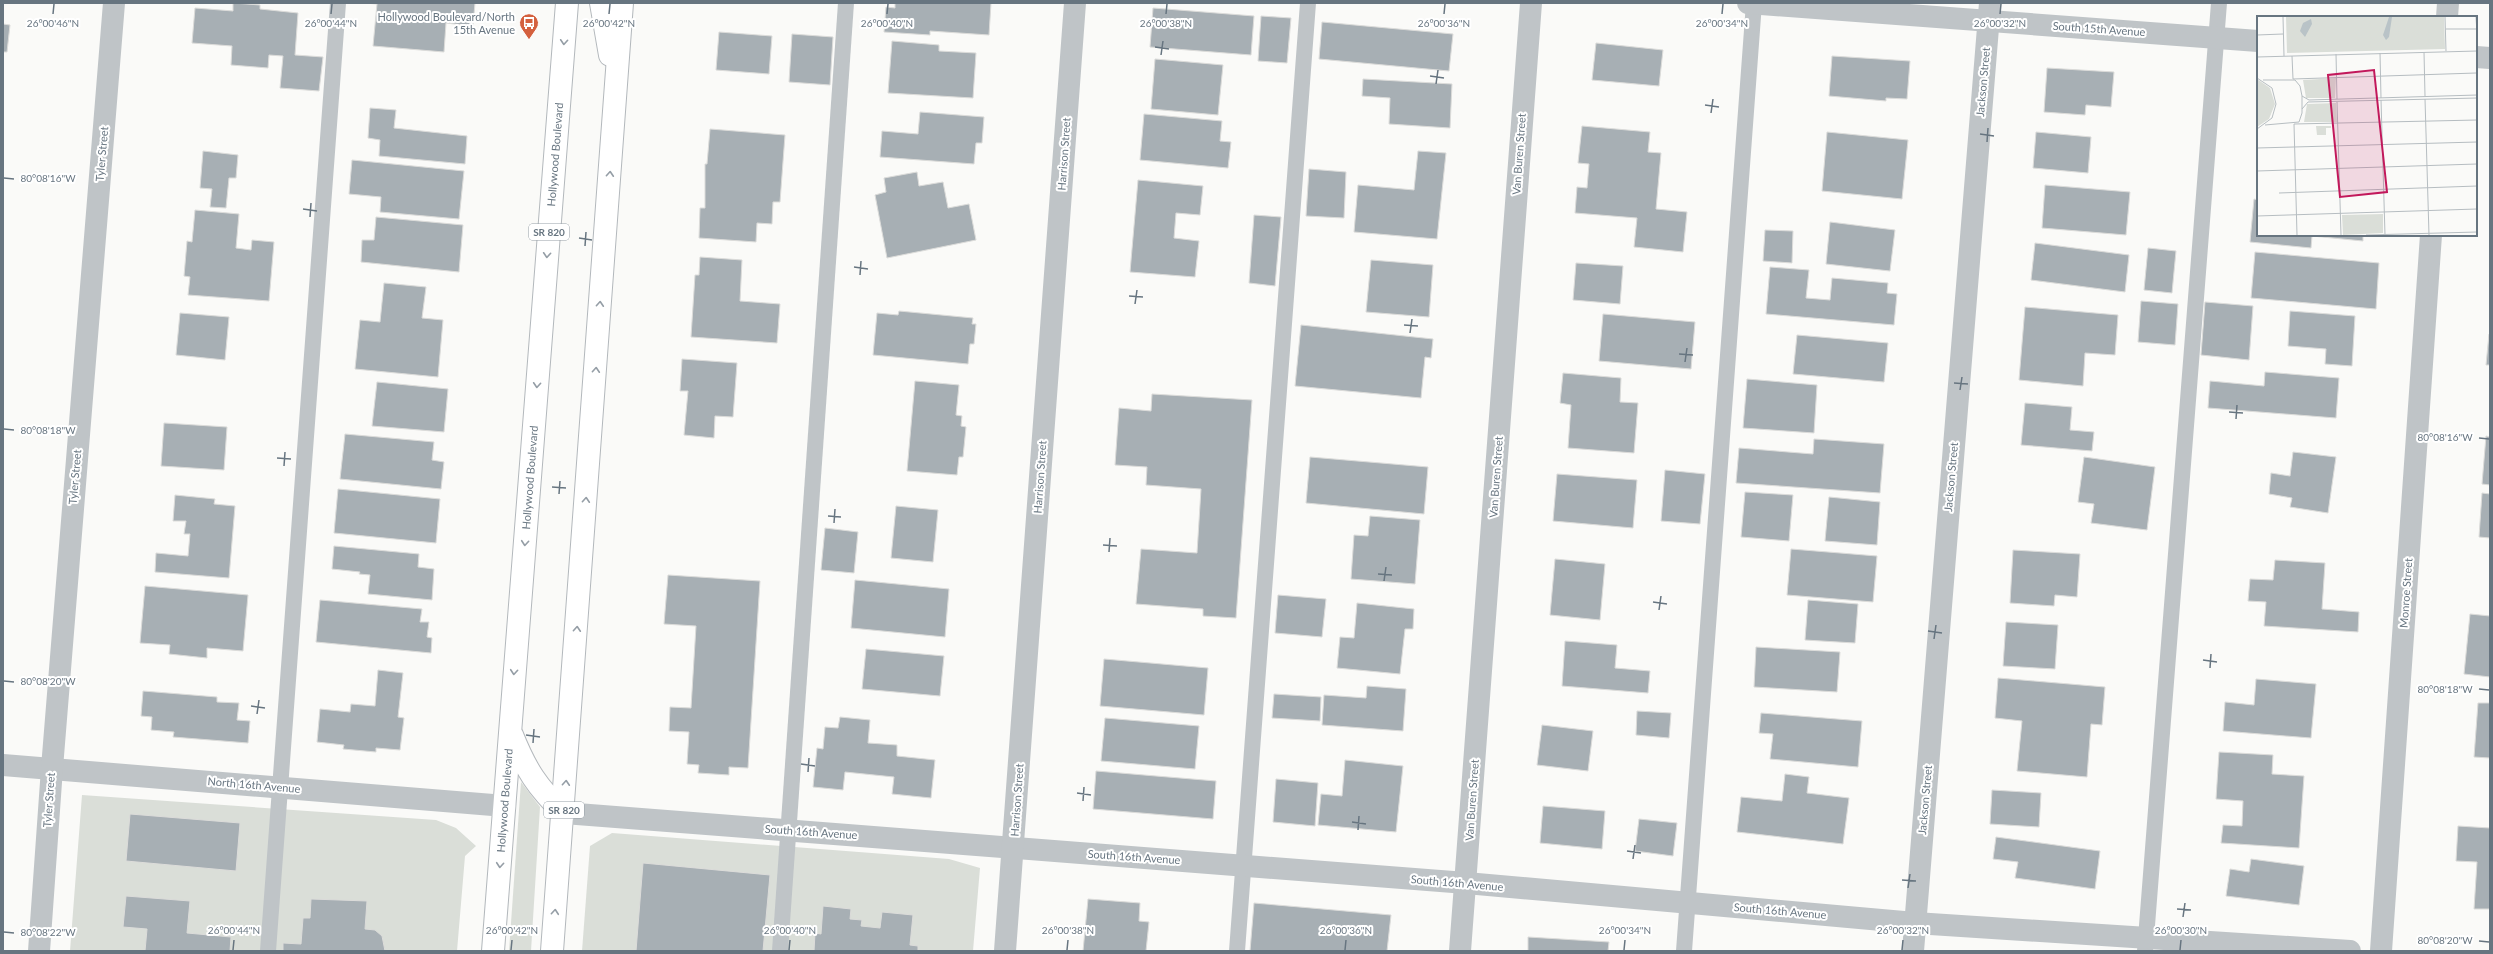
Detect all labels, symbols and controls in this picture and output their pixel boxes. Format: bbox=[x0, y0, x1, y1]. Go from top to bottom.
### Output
place label: Hollywood Boulevard/North 15th Avenue bbox=[377, 10, 515, 36]
bus stop icon: Hollywood Boulevard/North 15th Avenue bbox=[518, 12, 540, 40]
inset map bbox=[2257, 16, 2477, 236]
text: 26°00'46"N bbox=[27, 17, 79, 29]
text: 26°00'44"N bbox=[305, 17, 357, 29]
text: 26°00'42"N bbox=[583, 17, 635, 29]
text: 26°00'40"N bbox=[861, 17, 913, 29]
text: 26°00'38"N bbox=[1140, 17, 1192, 29]
text: 26°00'36"N bbox=[1418, 17, 1470, 29]
text: 26°00'34"N bbox=[1696, 17, 1748, 29]
text: 26°00'32"N bbox=[1974, 17, 2026, 29]
street label: South 15th Avenue bbox=[2052, 19, 2146, 38]
one-way arrow bbox=[559, 39, 568, 45]
street label: Jackson Street bbox=[1973, 47, 1992, 117]
street label: Hollywood Boulevard bbox=[544, 102, 565, 207]
street label: Van Buren Street bbox=[1509, 113, 1528, 195]
street label: Harrison Street bbox=[1054, 117, 1073, 191]
street label: Tyler Street bbox=[93, 126, 110, 182]
one-way arrow bbox=[605, 171, 614, 177]
text: 80°08'16"W bbox=[20, 172, 76, 184]
road number: SR 820 bbox=[529, 224, 569, 240]
one-way arrow bbox=[543, 252, 552, 258]
one-way arrow bbox=[596, 301, 605, 307]
one-way arrow bbox=[591, 367, 600, 373]
one-way arrow bbox=[532, 382, 541, 388]
text: 80°08'18"W bbox=[20, 424, 76, 436]
street label: Hollywood Boulevard bbox=[519, 425, 540, 530]
text: 80°08'16"W bbox=[2417, 431, 2473, 443]
street label: Van Buren Street bbox=[1486, 436, 1505, 518]
street label: Harrison Street bbox=[1030, 440, 1049, 514]
street label: Jackson Street bbox=[1941, 442, 1960, 512]
street label: Tyler Street bbox=[66, 449, 83, 505]
one-way arrow bbox=[582, 497, 591, 503]
one-way arrow bbox=[520, 539, 529, 546]
street label: Monroe Street bbox=[2397, 558, 2414, 628]
one-way arrow bbox=[573, 626, 582, 632]
one-way arrow bbox=[510, 669, 519, 675]
text: 80°08'20"W bbox=[20, 675, 76, 687]
text: 80°08'18"W bbox=[2417, 683, 2473, 695]
street label: Hollywood Boulevard bbox=[494, 748, 515, 853]
street label: Van Buren Street bbox=[1462, 759, 1481, 841]
street label: Harrison Street bbox=[1007, 763, 1026, 837]
street label: Jackson Street bbox=[1915, 765, 1934, 835]
street label: Tyler Street bbox=[40, 772, 57, 828]
street label: North 16th Avenue bbox=[207, 774, 301, 795]
one-way arrow bbox=[561, 780, 570, 786]
road number: SR 820 bbox=[544, 802, 584, 818]
street label: South 16th Avenue bbox=[764, 822, 858, 841]
street label: South 16th Avenue bbox=[1087, 847, 1181, 866]
one-way arrow bbox=[495, 862, 504, 868]
street label: South 16th Avenue bbox=[1410, 872, 1504, 893]
street label: South 16th Avenue bbox=[1733, 900, 1827, 921]
one-way arrow bbox=[551, 909, 560, 915]
text: 26°00'44"N bbox=[208, 924, 260, 936]
text: 26°00'42"N bbox=[486, 924, 538, 936]
text: 26°00'40"N bbox=[764, 924, 816, 936]
text: 26°00'38"N bbox=[1042, 924, 1094, 936]
text: 26°00'36"N bbox=[1320, 924, 1372, 936]
text: 26°00'34"N bbox=[1599, 924, 1651, 936]
text: 26°00'32"N bbox=[1877, 924, 1929, 936]
text: 26°00'30"N bbox=[2155, 924, 2207, 936]
text: 80°08'22"W bbox=[20, 926, 76, 938]
text: 80°08'20"W bbox=[2417, 934, 2473, 946]

